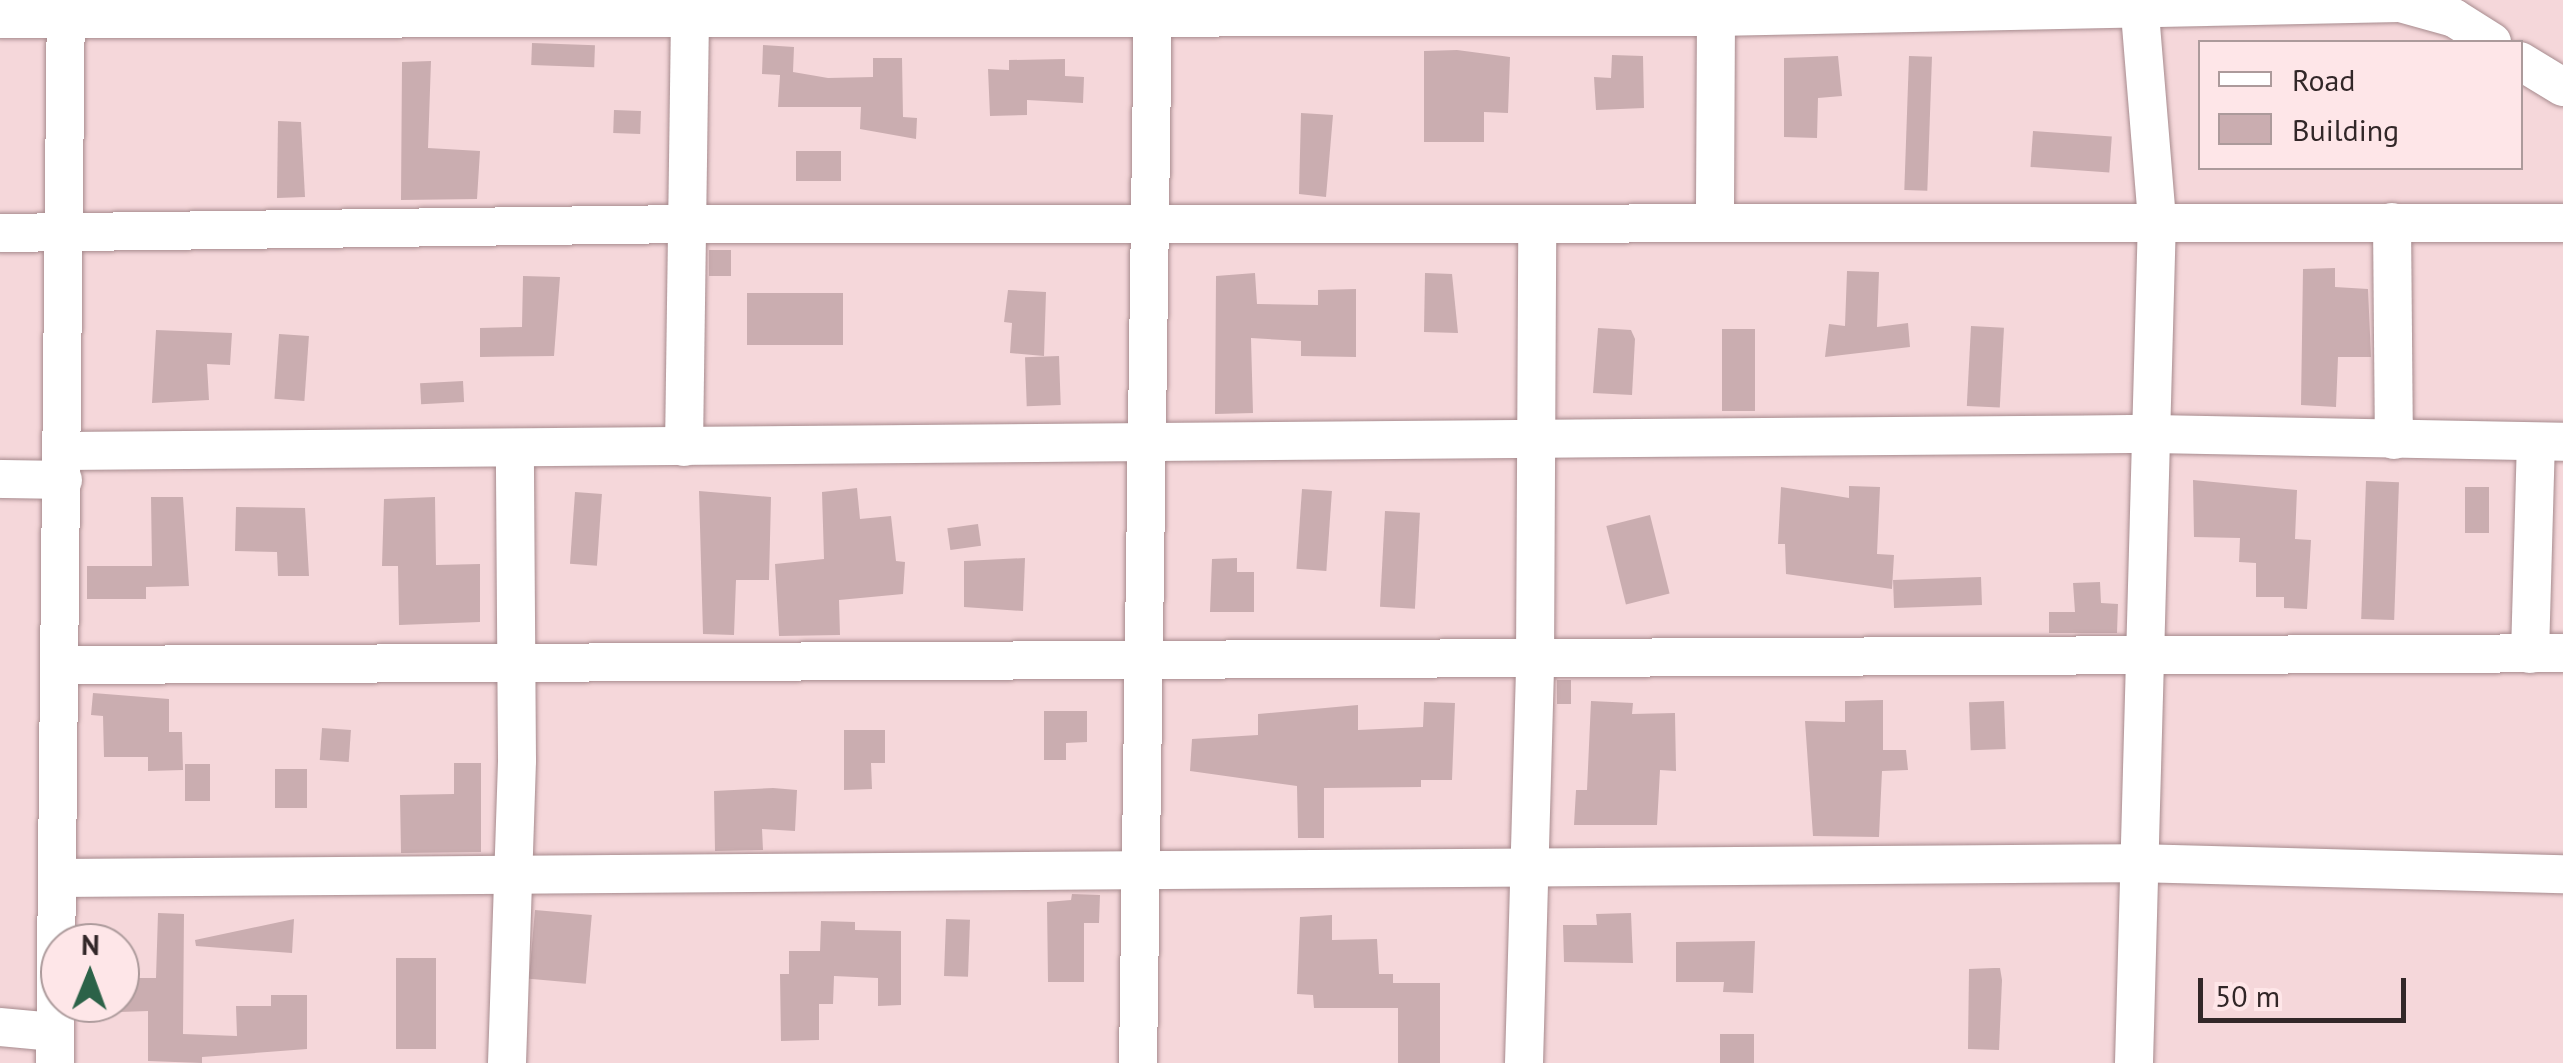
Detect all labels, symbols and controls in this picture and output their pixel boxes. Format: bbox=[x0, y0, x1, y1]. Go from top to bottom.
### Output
legend bbox=[2198, 40, 2523, 170]
text: Road bbox=[2292, 60, 2356, 99]
text: Building bbox=[2292, 110, 2399, 149]
north arrow bbox=[40, 923, 140, 1023]
text: N bbox=[81, 926, 100, 963]
scale bar bbox=[2203, 958, 2410, 1020]
text: 50 m bbox=[2215, 976, 2280, 1015]

